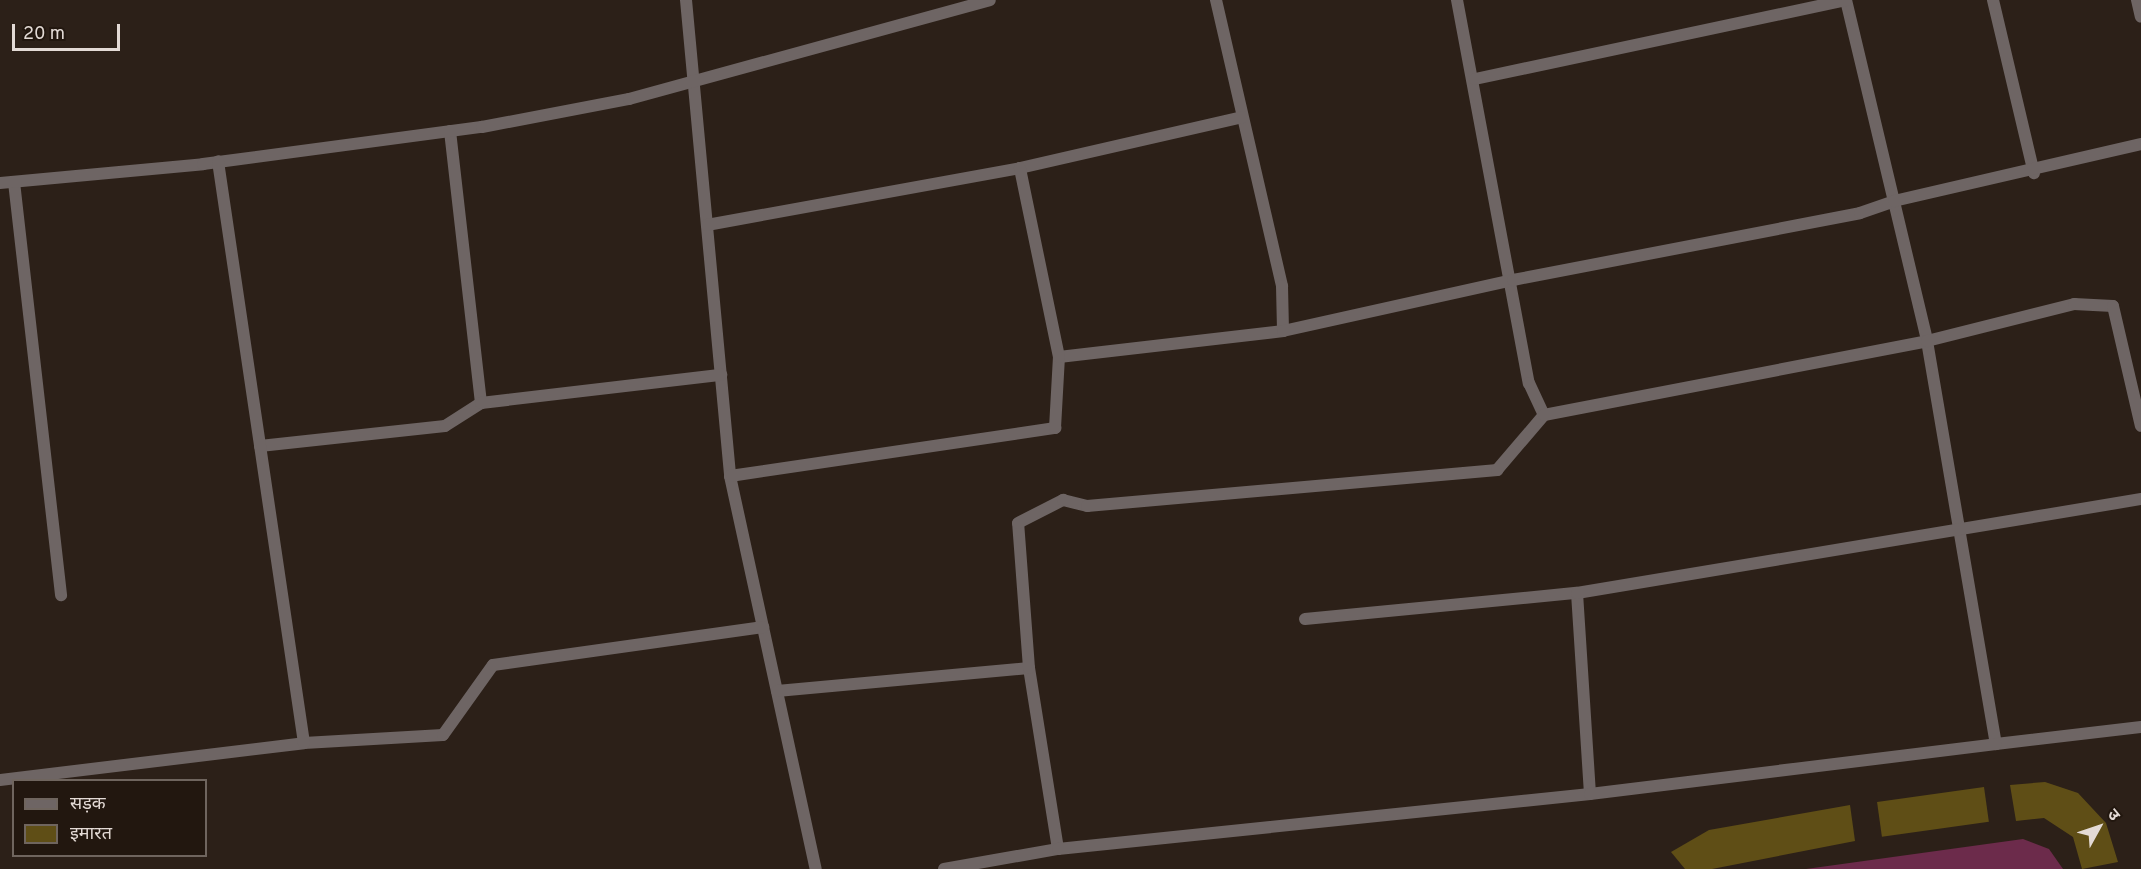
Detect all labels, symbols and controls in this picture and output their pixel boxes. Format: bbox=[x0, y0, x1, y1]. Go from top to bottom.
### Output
scale bar bbox=[15, 12, 123, 50]
text: 20 m bbox=[23, 23, 65, 46]
legend bbox=[12, 779, 207, 857]
text: सड़क bbox=[70, 793, 106, 816]
north arrow bbox=[2069, 797, 2129, 857]
text: उ bbox=[2102, 805, 2123, 825]
text: इमारत bbox=[70, 823, 112, 846]

